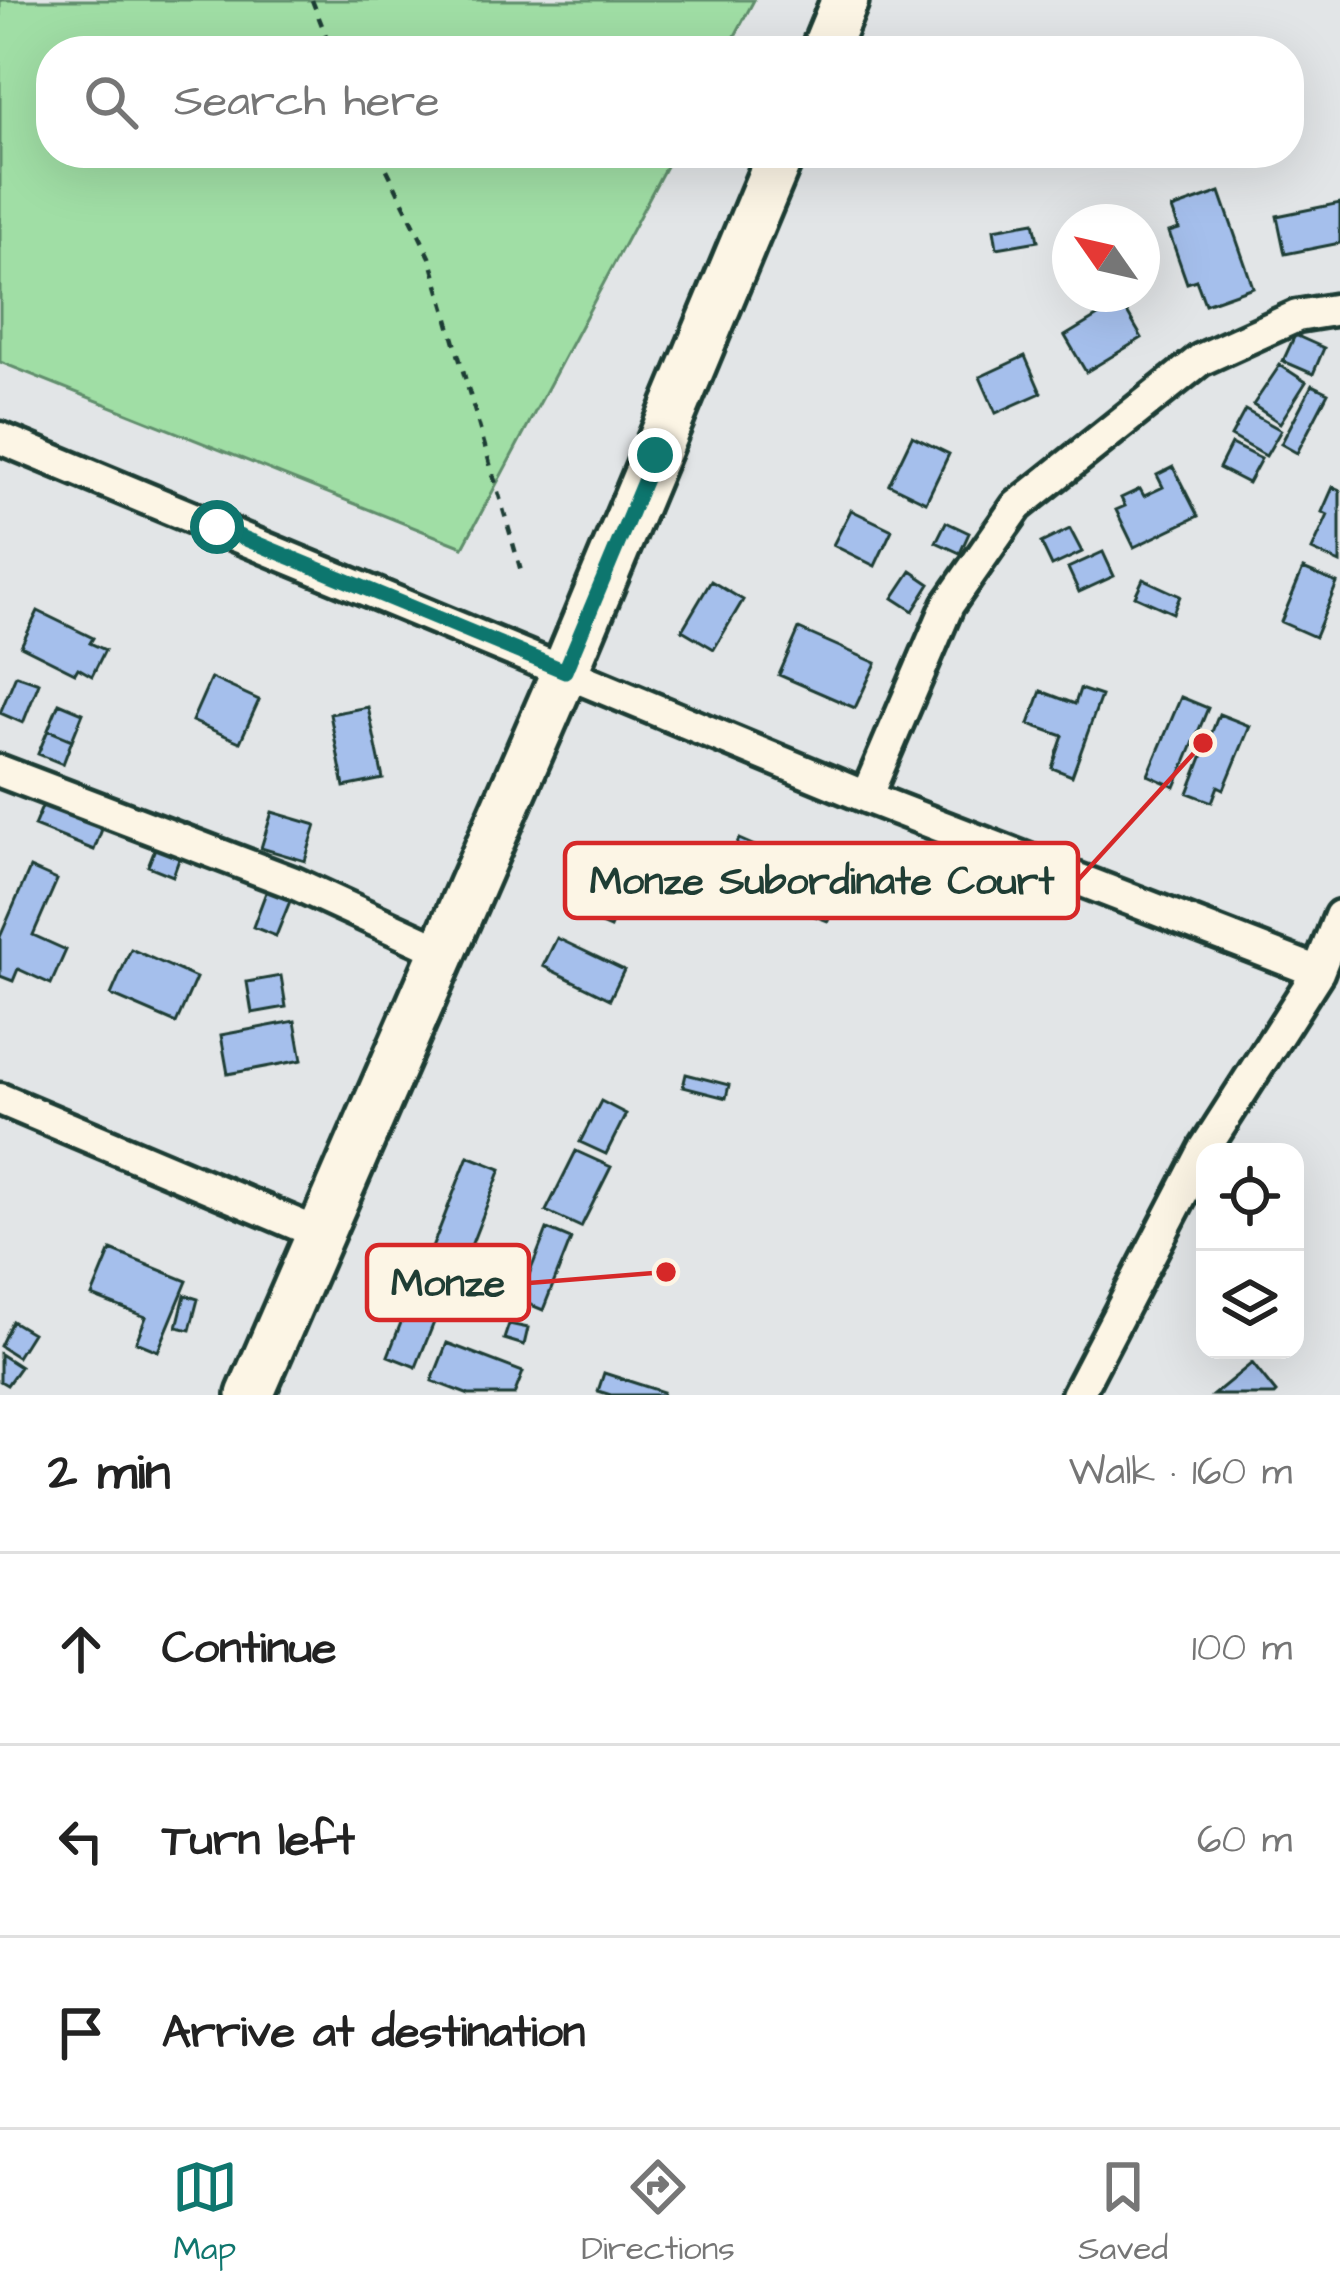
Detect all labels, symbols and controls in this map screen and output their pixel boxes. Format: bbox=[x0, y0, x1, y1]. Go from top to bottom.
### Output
search box bbox=[36, 36, 1304, 168]
icon: search bbox=[78, 69, 144, 135]
text: Search here bbox=[174, 71, 440, 133]
north arrow bbox=[1052, 204, 1160, 312]
route end bbox=[628, 428, 682, 482]
route start bbox=[190, 500, 244, 554]
callout: Monze Subordinate Court bbox=[565, 843, 1078, 918]
text: Monze Subordinate Court bbox=[590, 856, 1054, 910]
map controls bbox=[1196, 1143, 1304, 1359]
button: locate bbox=[1196, 1143, 1304, 1251]
callout: Monze bbox=[367, 1245, 529, 1320]
button: layers bbox=[1196, 1251, 1304, 1359]
text: Monze bbox=[391, 1258, 505, 1312]
text: 2 min bbox=[48, 1438, 171, 1509]
text: Walk · 160 m bbox=[1069, 1446, 1292, 1500]
icon: ahead bbox=[48, 1616, 114, 1682]
text: Continue bbox=[162, 1618, 336, 1680]
text: 100 m bbox=[1192, 1622, 1292, 1676]
icon: left bbox=[48, 1808, 114, 1874]
text: Turn left bbox=[162, 1810, 355, 1872]
text: 60 m bbox=[1197, 1814, 1292, 1868]
icon: arrive bbox=[48, 2000, 114, 2066]
text: Arrive at destination bbox=[162, 2002, 585, 2064]
tab: Map bbox=[172, 2154, 238, 2272]
tab: Directions bbox=[581, 2154, 735, 2272]
tab: Saved bbox=[1078, 2154, 1168, 2272]

